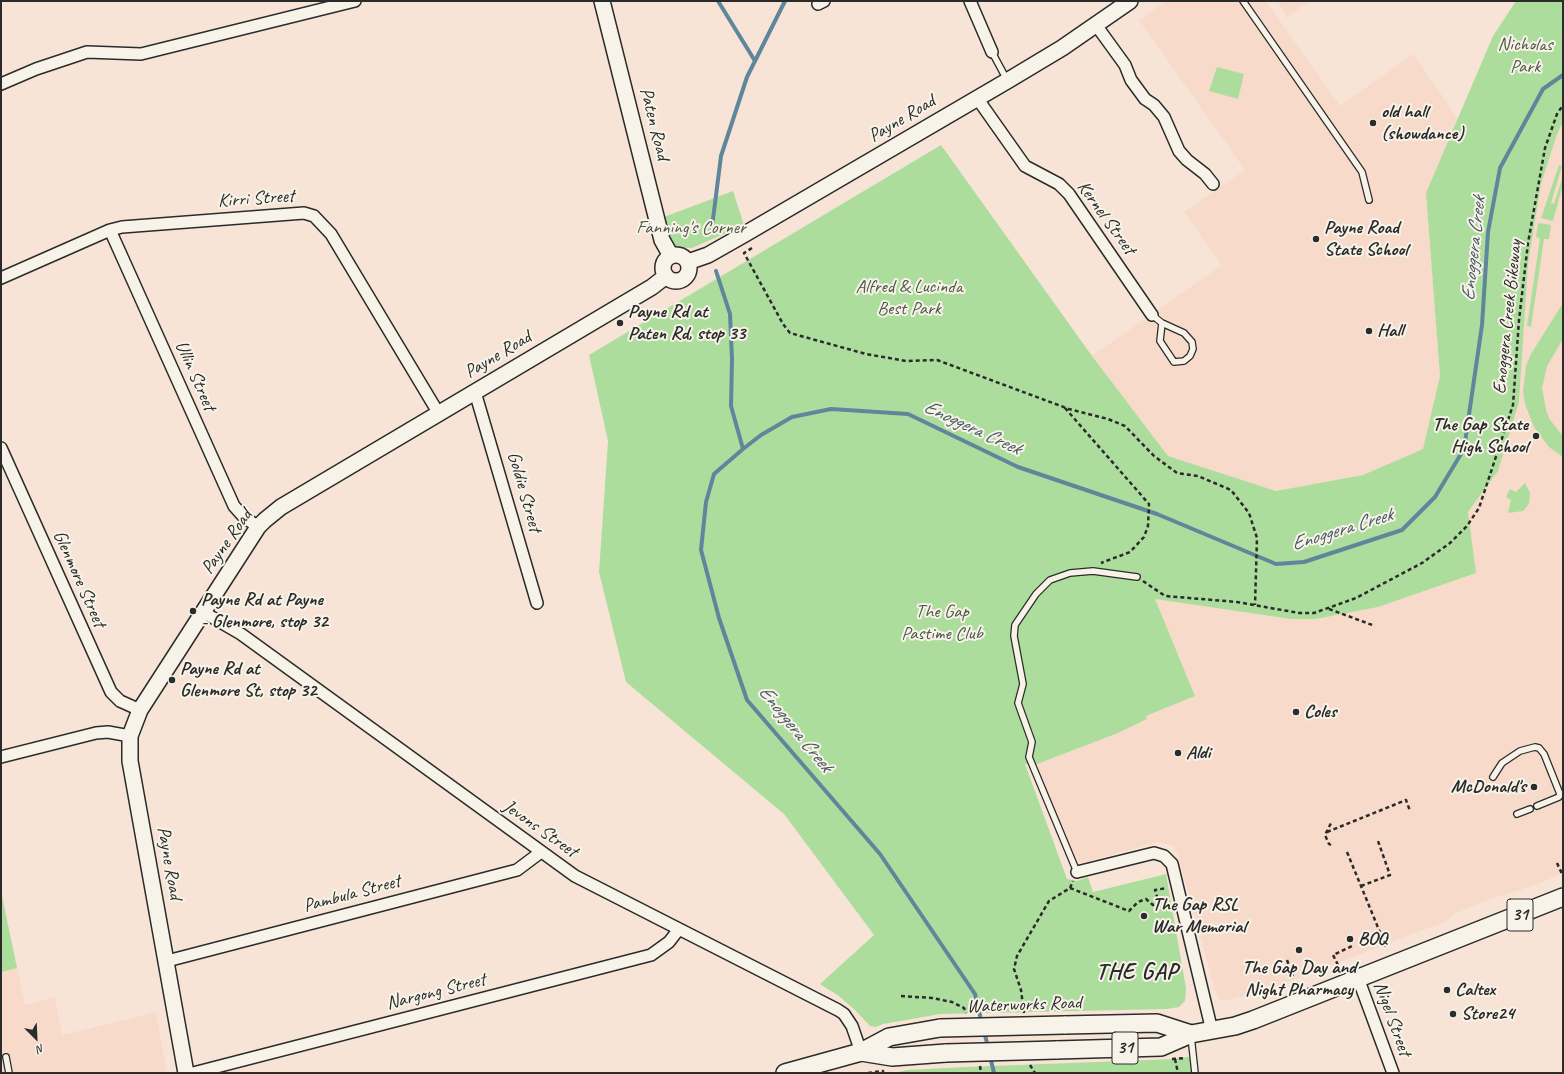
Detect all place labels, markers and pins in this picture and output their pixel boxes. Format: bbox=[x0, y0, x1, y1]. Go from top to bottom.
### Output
place label: old hall (showdance) bbox=[1381, 101, 1463, 145]
marker: old hall (showdance) bbox=[1368, 118, 1378, 128]
place label: Payne Road State School bbox=[1324, 217, 1408, 261]
marker: Payne Road State School bbox=[1311, 234, 1321, 244]
place label: Payne Rd at Paten Rd, stop 33 bbox=[628, 301, 745, 345]
marker: Payne Rd at Paten Rd, stop 33 bbox=[615, 318, 625, 328]
place label: Hall bbox=[1377, 320, 1403, 342]
marker: Hall bbox=[1364, 326, 1374, 336]
place label: The Gap State High School bbox=[1432, 414, 1528, 458]
marker: The Gap State High School bbox=[1531, 431, 1541, 441]
place label: Payne Rd at Payne - Glenmore, stop 32 bbox=[201, 589, 328, 633]
marker: Payne Rd at Payne - Glenmore, stop 32 bbox=[188, 606, 198, 616]
place label: Payne Rd at Glenmore St, stop 32 bbox=[180, 658, 317, 702]
marker: Payne Rd at Glenmore St, stop 32 bbox=[167, 675, 177, 685]
place label: Coles bbox=[1304, 701, 1336, 723]
marker: Coles bbox=[1291, 707, 1301, 717]
place label: Aldi bbox=[1186, 742, 1210, 764]
marker: Aldi bbox=[1173, 748, 1183, 758]
place label: McDonald's bbox=[1451, 776, 1526, 798]
marker: McDonald's bbox=[1529, 782, 1539, 792]
place label: The Gap RSL War Memorial bbox=[1152, 894, 1246, 938]
marker: The Gap RSL War Memorial bbox=[1139, 911, 1149, 921]
place label: BOQ bbox=[1358, 928, 1387, 950]
marker: BOQ bbox=[1345, 934, 1355, 944]
marker: The Gap Day and Night Pharmacy bbox=[1294, 945, 1304, 955]
place label: The Gap Day and Night Pharmacy bbox=[1242, 957, 1356, 1001]
place label: Caltex bbox=[1455, 979, 1495, 1001]
marker: Caltex bbox=[1442, 985, 1452, 995]
place label: Store24 bbox=[1461, 1003, 1514, 1025]
marker: Store24 bbox=[1448, 1009, 1458, 1019]

